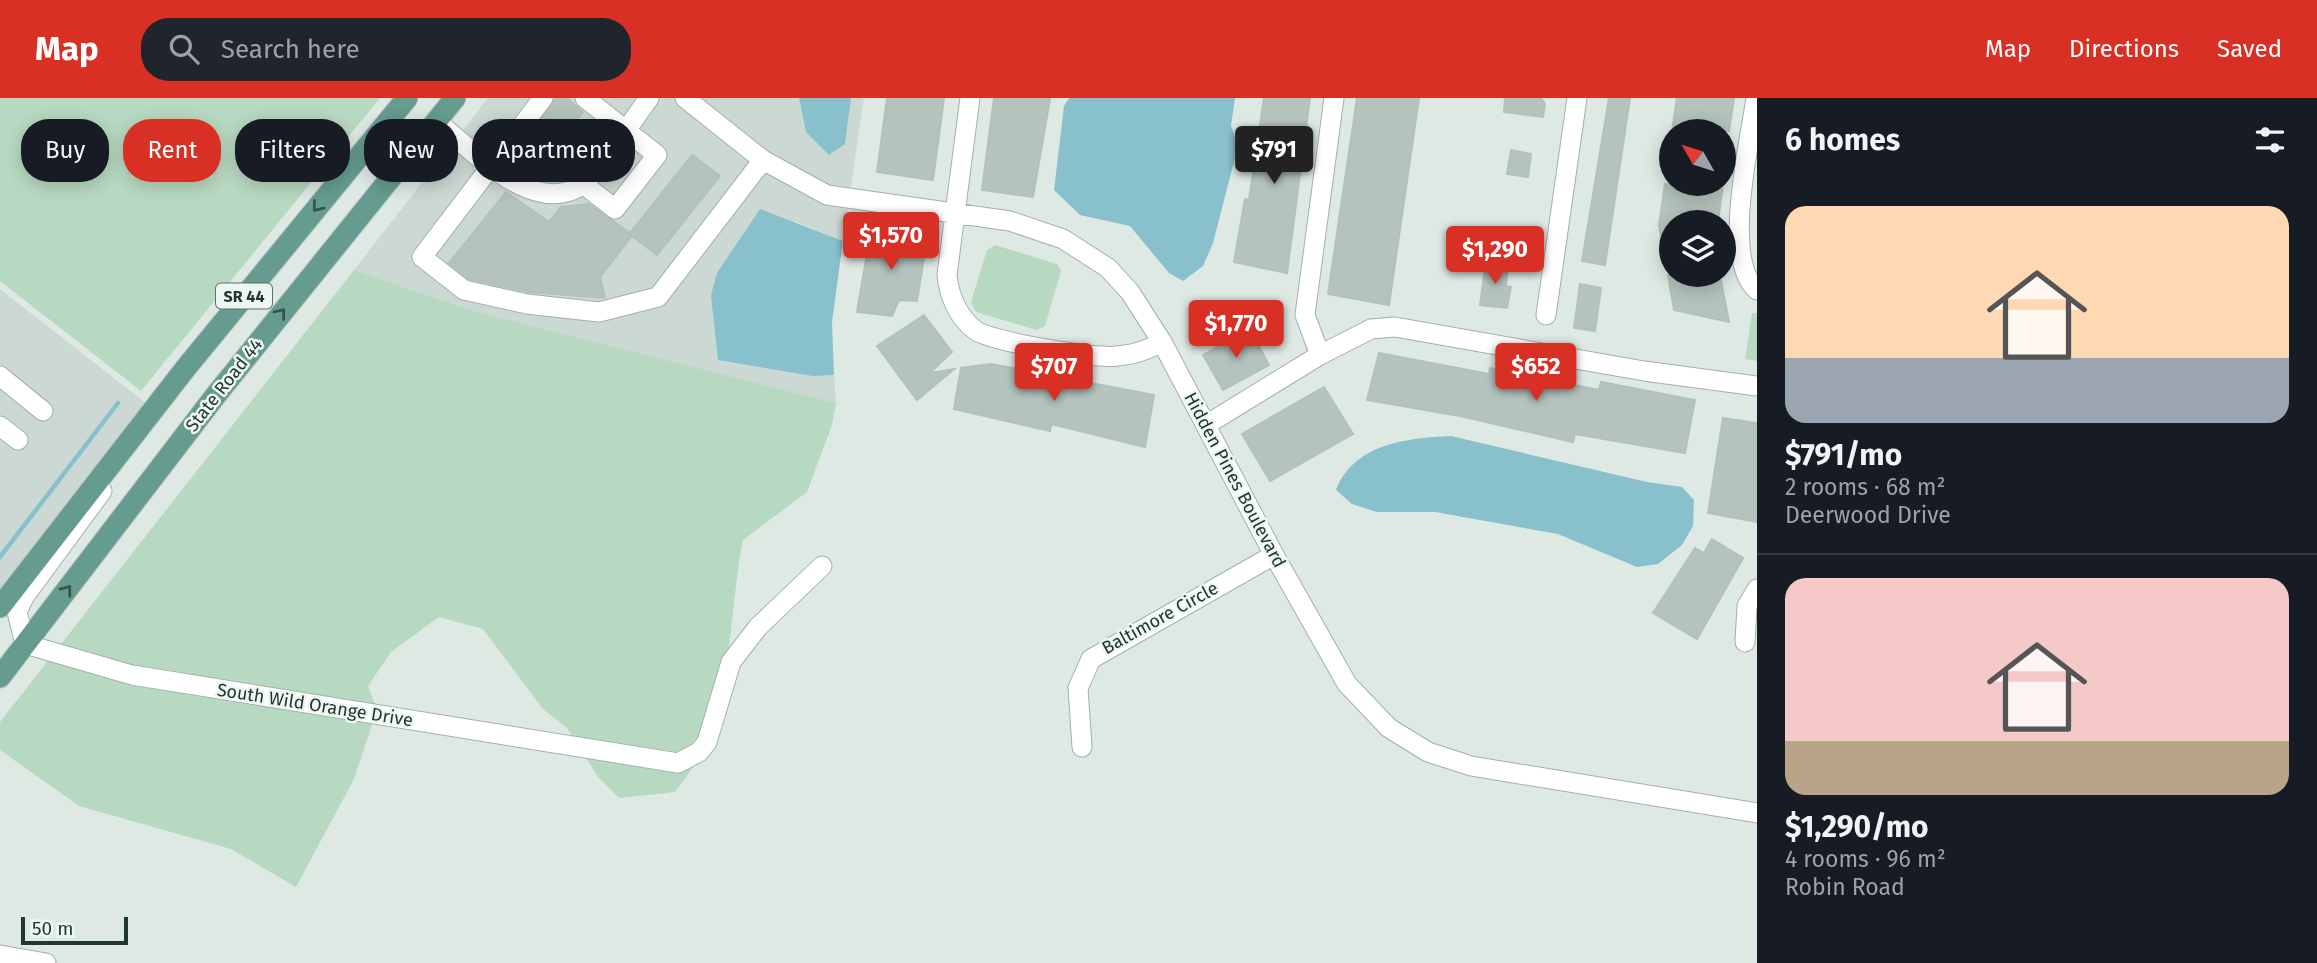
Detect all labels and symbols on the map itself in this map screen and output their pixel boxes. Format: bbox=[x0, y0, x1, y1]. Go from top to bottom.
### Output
north arrow bbox=[1659, 119, 1736, 196]
pin: $791 bbox=[1233, 126, 1315, 186]
one-way arrow bbox=[312, 200, 325, 212]
pin: $1,570 bbox=[834, 212, 948, 272]
pin: $1,290 bbox=[1438, 226, 1552, 286]
road number: SR 44 bbox=[216, 284, 272, 308]
pin: $1,770 bbox=[1179, 300, 1293, 360]
one-way arrow bbox=[272, 308, 285, 320]
street label: State Road 44 bbox=[181, 334, 267, 436]
pin: $707 bbox=[1013, 344, 1095, 403]
pin: $652 bbox=[1495, 344, 1577, 403]
street label: Hidden Pines Boulevard bbox=[1179, 389, 1291, 571]
street label: Baltimore Circle bbox=[1098, 577, 1222, 659]
one-way arrow bbox=[58, 585, 71, 597]
street label: South Wild Orange Drive bbox=[215, 679, 415, 731]
scale bar bbox=[21, 914, 128, 946]

